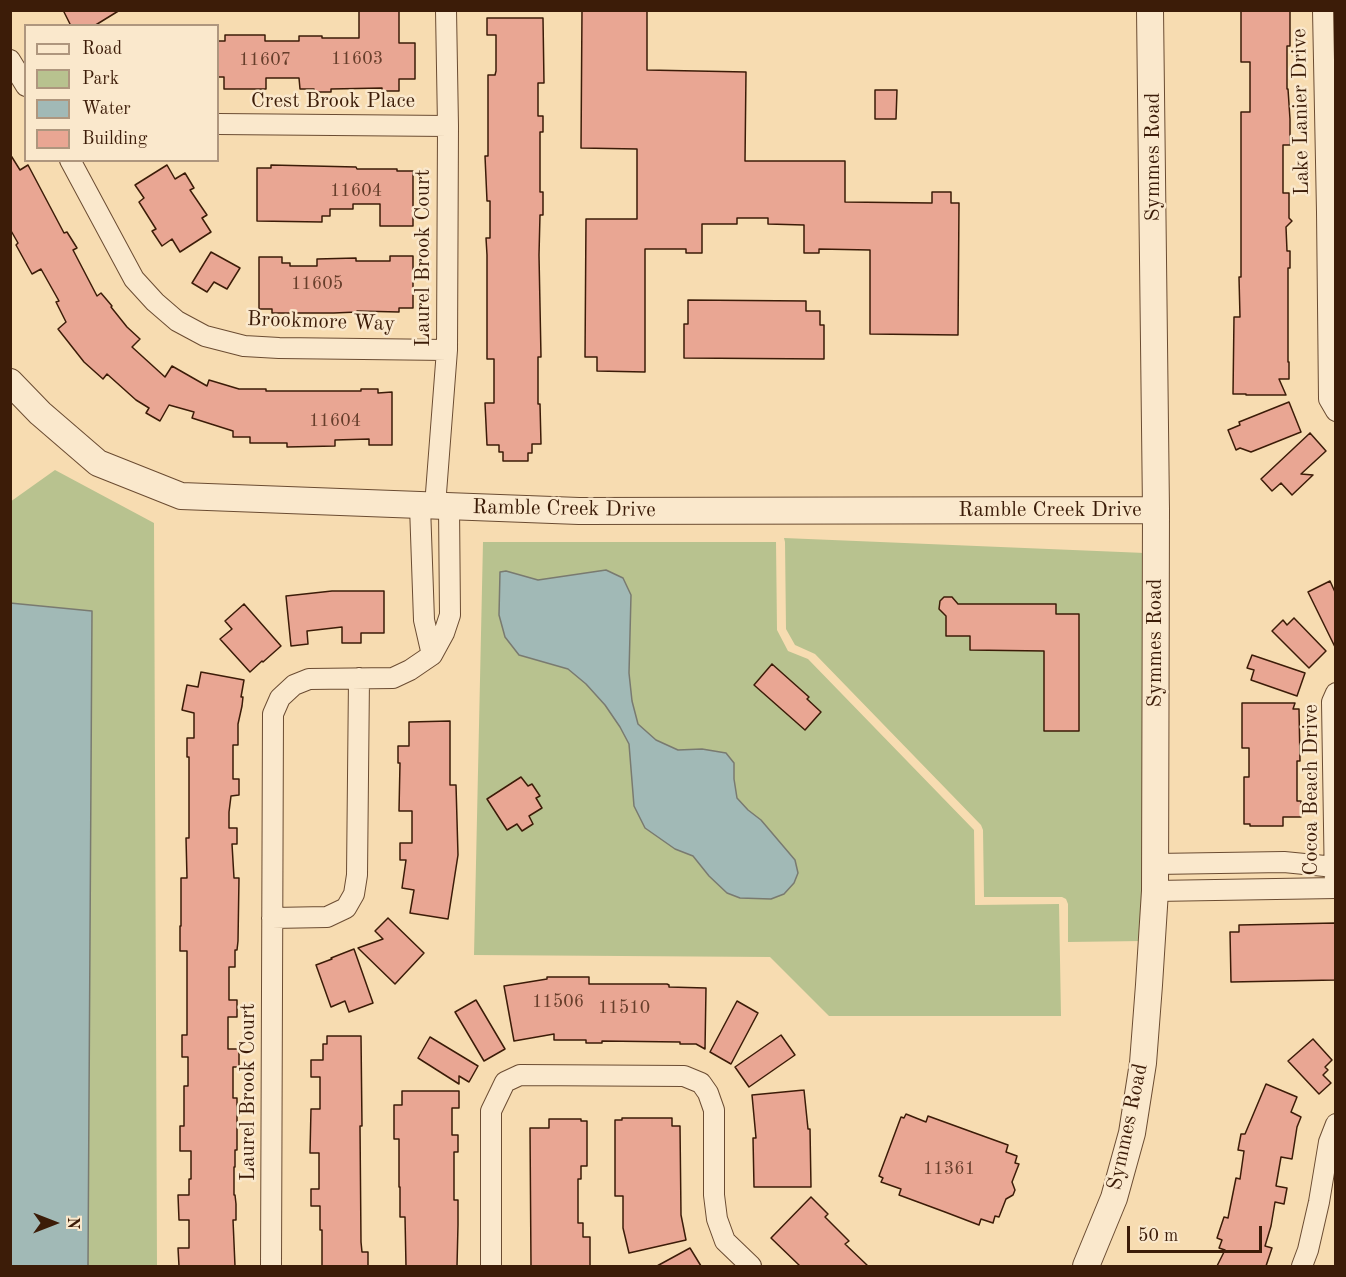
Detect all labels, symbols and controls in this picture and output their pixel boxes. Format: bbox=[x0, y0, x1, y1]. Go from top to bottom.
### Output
legend bbox=[24, 24, 219, 162]
street label: Lake Lanier Drive bbox=[1287, 28, 1315, 196]
text: Road bbox=[82, 40, 122, 58]
house number: 11603 bbox=[331, 48, 383, 70]
house number: 11607 bbox=[239, 49, 291, 71]
text: Park bbox=[82, 70, 119, 88]
street label: Crest Brook Place bbox=[251, 88, 415, 114]
street label: Symmes Road bbox=[1140, 93, 1166, 221]
text: Water bbox=[82, 100, 131, 118]
text: Building bbox=[82, 130, 147, 148]
street label: Laurel Brook Court bbox=[410, 169, 436, 347]
house number: 11604 bbox=[330, 180, 382, 202]
house number: 11605 bbox=[291, 273, 343, 295]
street label: Brookmore Way bbox=[247, 307, 395, 337]
house number: 11604 bbox=[309, 410, 361, 432]
street label: Ramble Creek Drive bbox=[472, 495, 656, 523]
street label: Ramble Creek Drive bbox=[958, 497, 1142, 523]
street label: Symmes Road bbox=[1142, 579, 1168, 707]
street label: Cocoa Beach Drive bbox=[1298, 704, 1324, 876]
house number: 11506 bbox=[532, 991, 584, 1013]
house number: 11510 bbox=[598, 997, 650, 1019]
street label: Laurel Brook Court bbox=[235, 1003, 261, 1181]
street label: Symmes Road bbox=[1102, 1061, 1154, 1193]
house number: 11361 bbox=[923, 1158, 975, 1180]
north arrow bbox=[24, 1193, 84, 1253]
scale bar bbox=[1130, 1214, 1265, 1252]
text: N bbox=[64, 1217, 80, 1229]
text: 50 m bbox=[1138, 1227, 1178, 1245]

